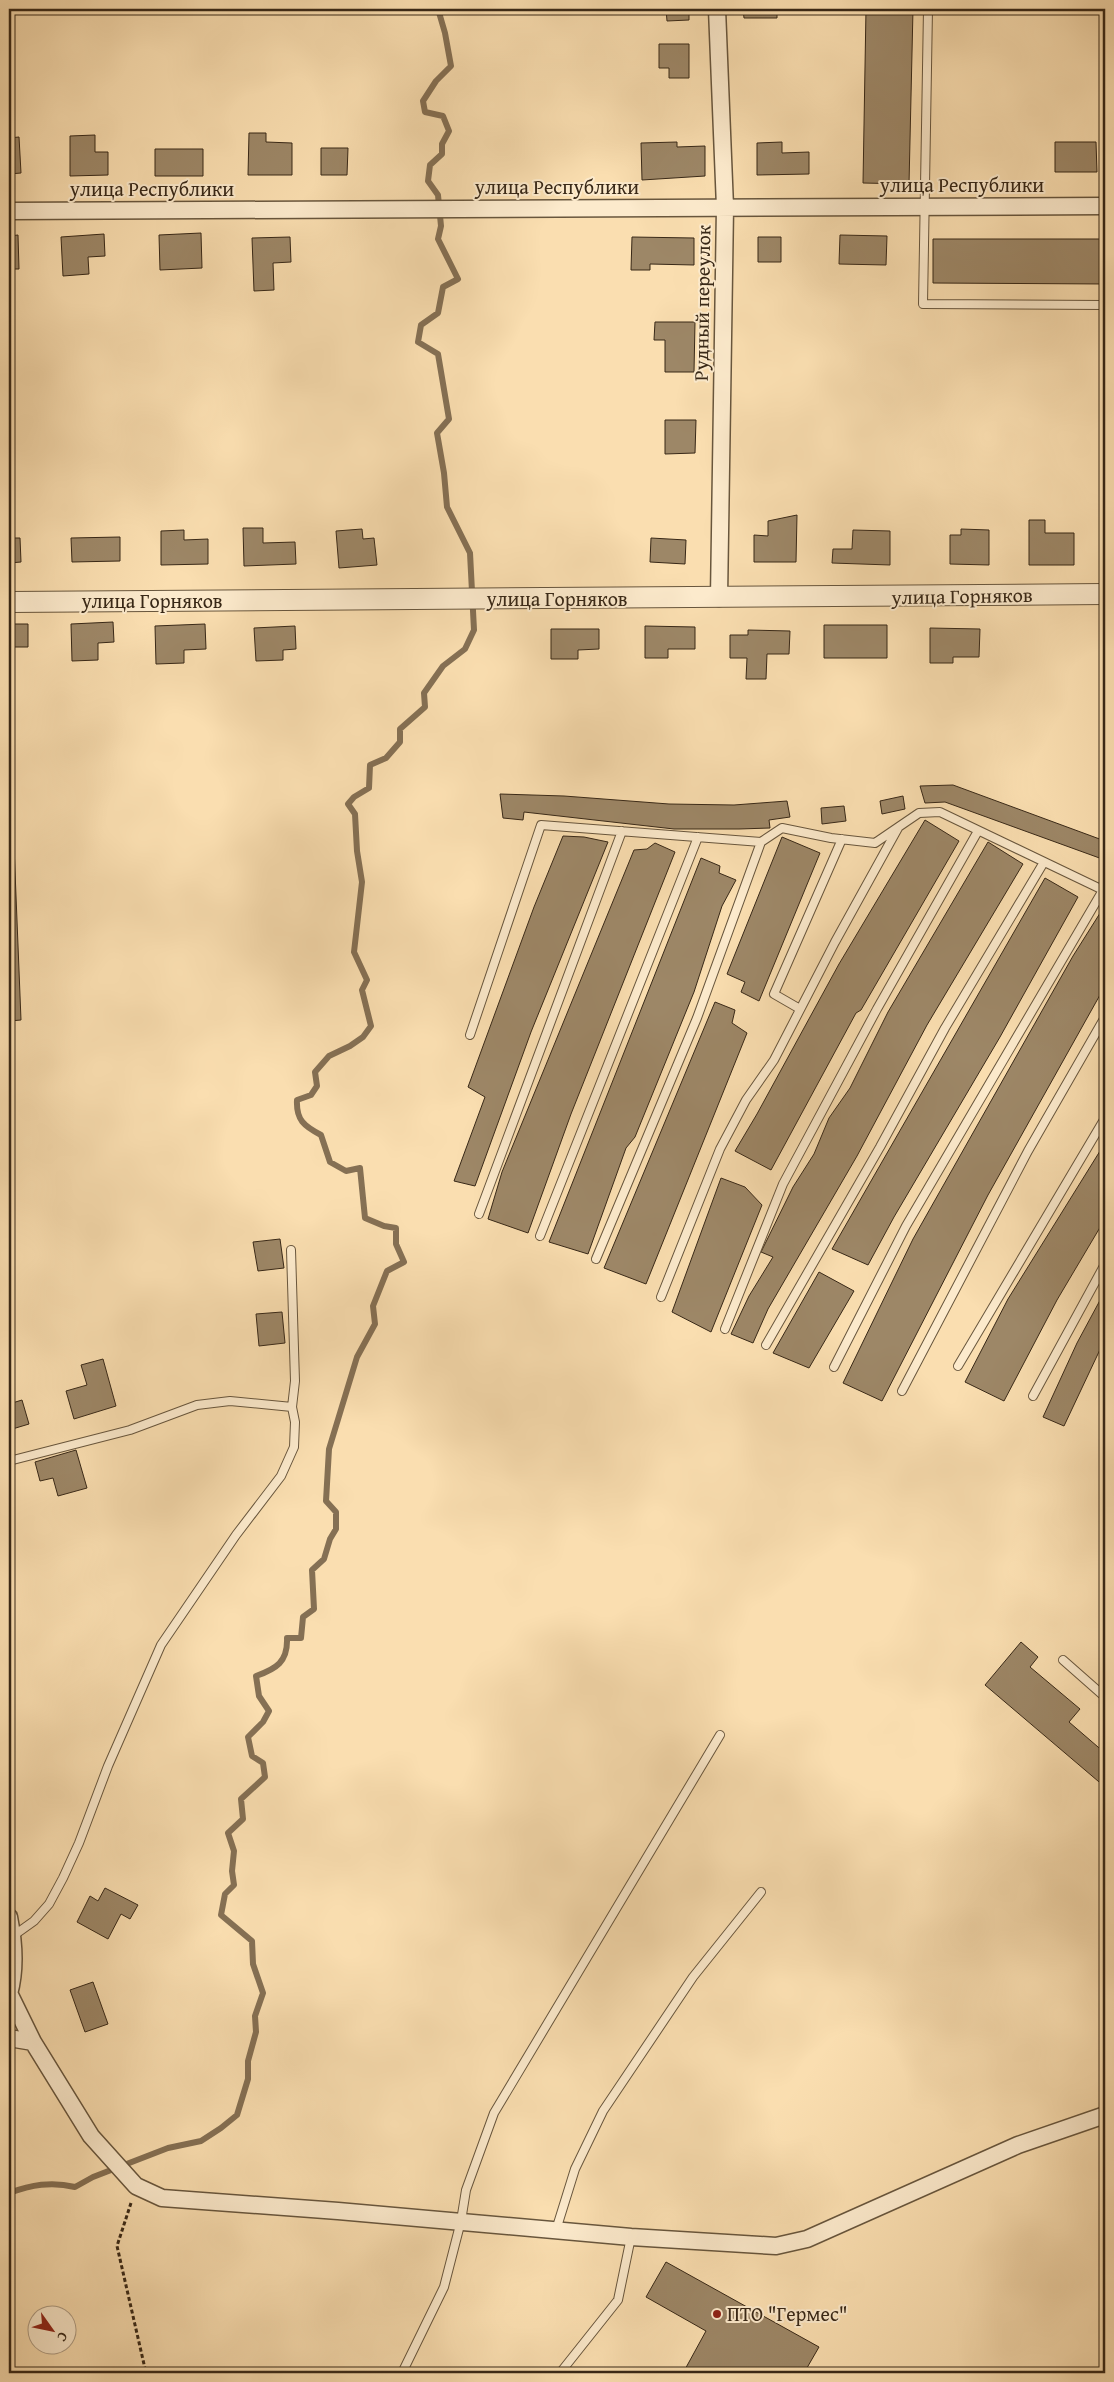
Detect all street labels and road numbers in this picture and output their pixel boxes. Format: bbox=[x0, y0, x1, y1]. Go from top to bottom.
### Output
street label: улица Республики bbox=[879, 170, 1044, 199]
street label: улица Республики bbox=[474, 172, 639, 201]
street label: улица Республики bbox=[69, 174, 234, 203]
street label: Рудный переулок bbox=[686, 224, 717, 381]
street label: улица Горняков bbox=[890, 580, 1033, 611]
street label: улица Горняков bbox=[485, 584, 628, 613]
street label: улица Горняков bbox=[80, 586, 223, 615]

